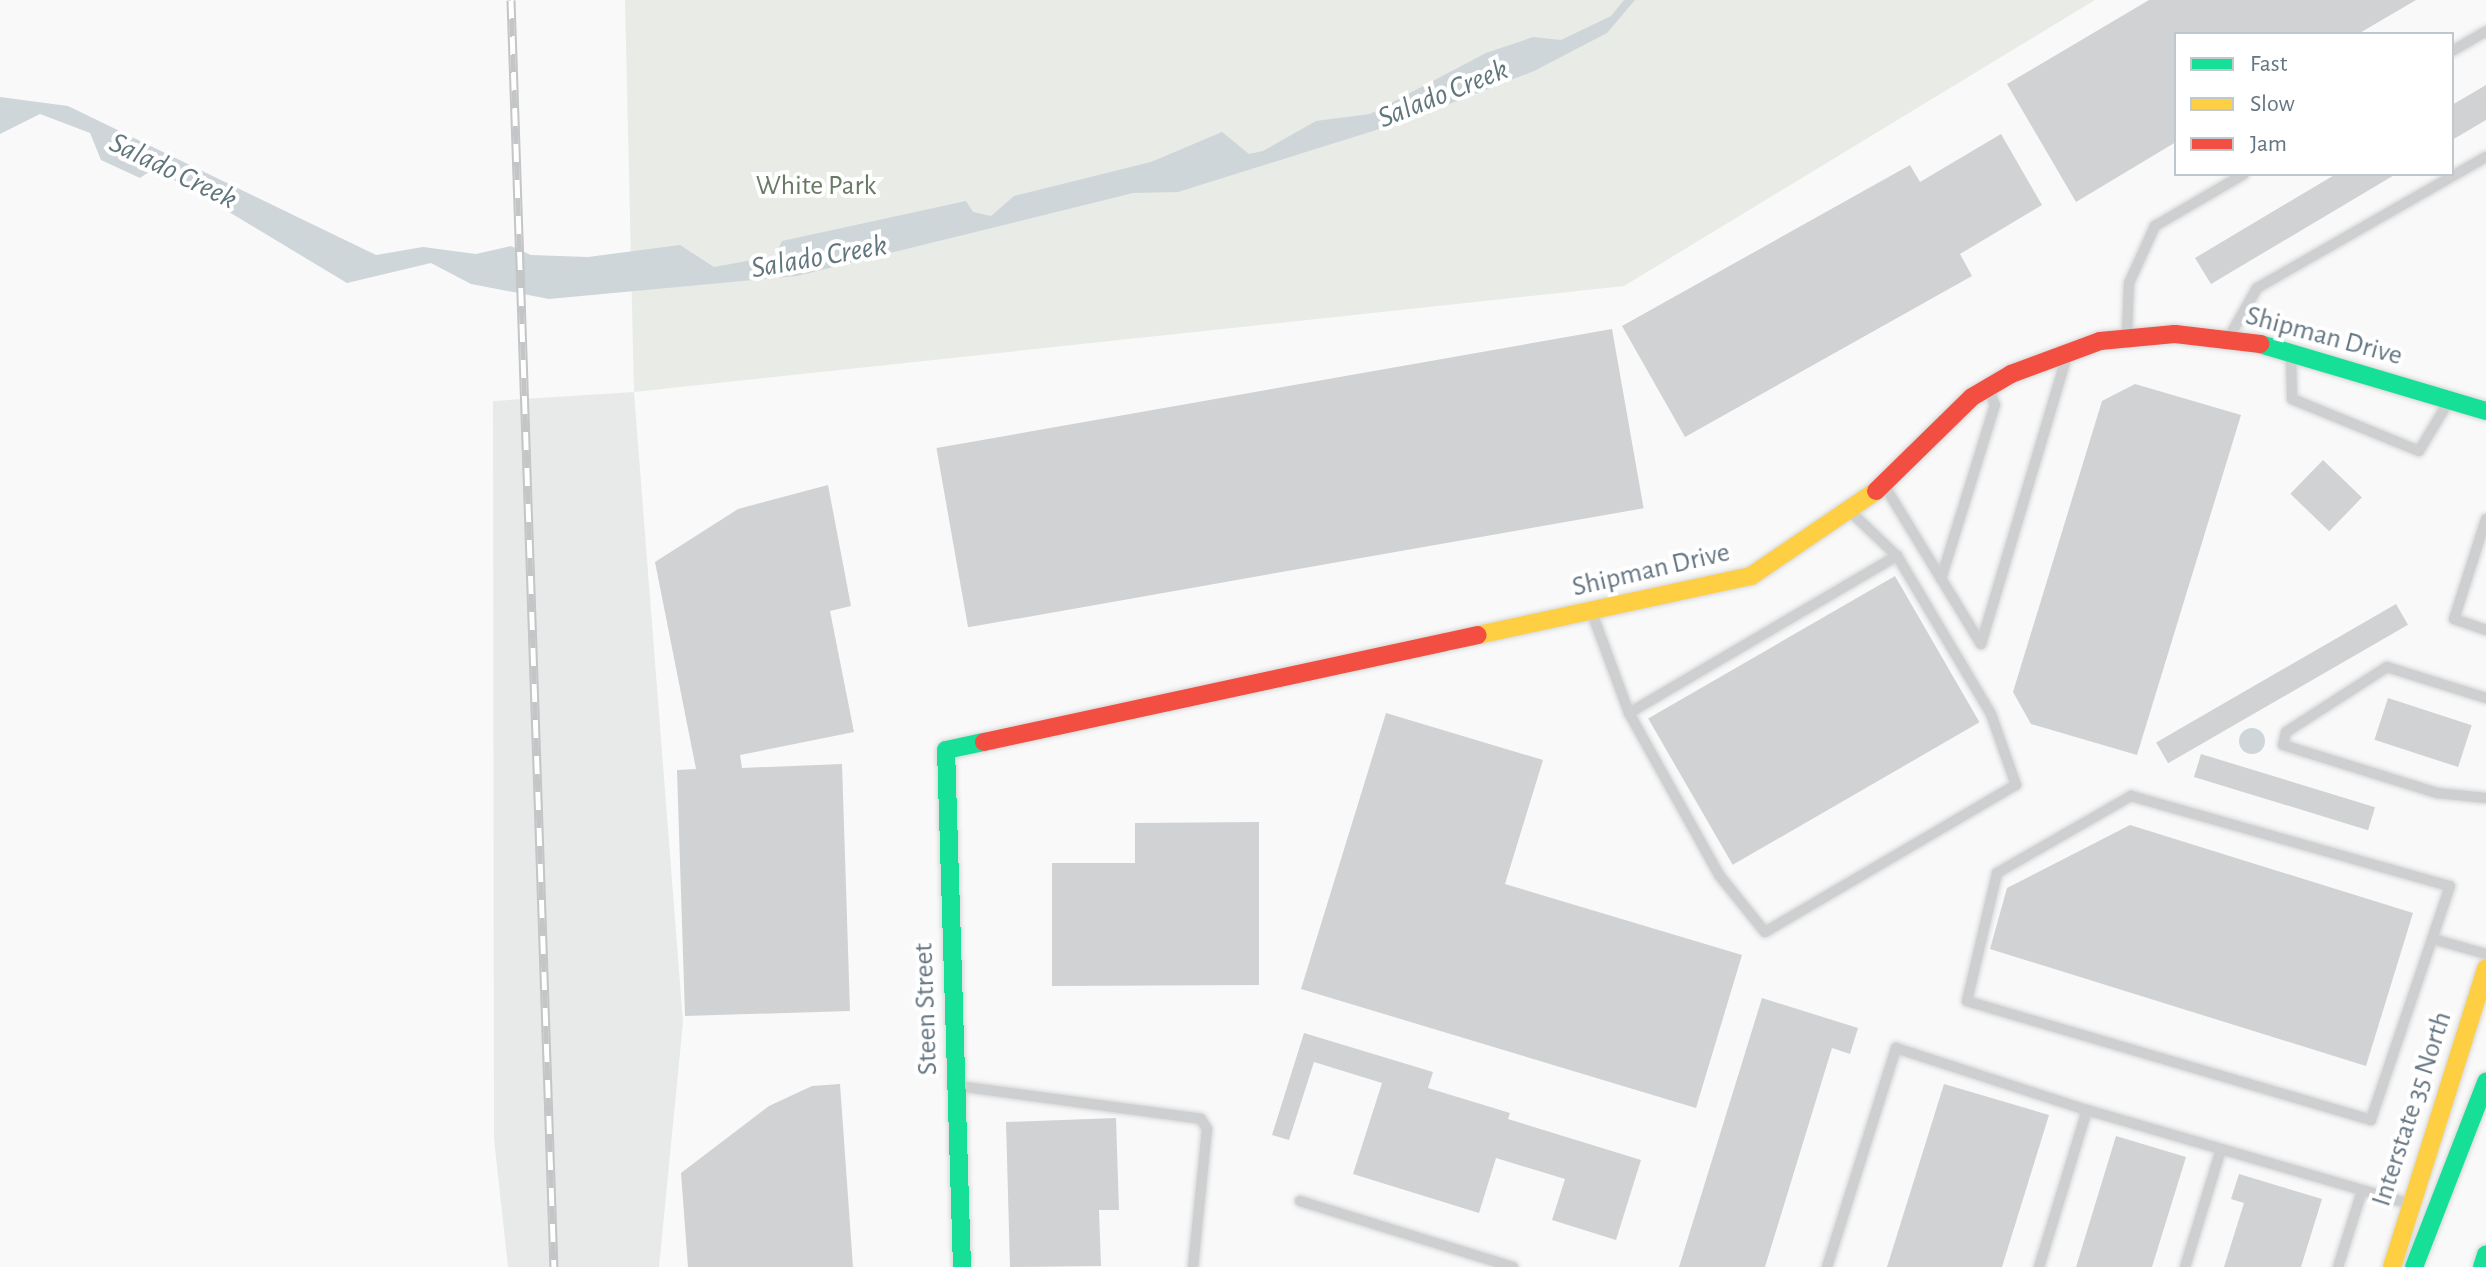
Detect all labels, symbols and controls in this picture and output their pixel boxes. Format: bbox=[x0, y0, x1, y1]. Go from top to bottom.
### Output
legend bbox=[2174, 32, 2454, 176]
water label: Salado Creek bbox=[1373, 52, 1513, 136]
text: Fast bbox=[2250, 52, 2287, 76]
text: Slow bbox=[2250, 92, 2295, 116]
water label: Salado Creek bbox=[103, 125, 243, 217]
text: Jam bbox=[2250, 132, 2287, 156]
park label: White Park bbox=[756, 169, 876, 203]
water label: Salado Creek bbox=[748, 227, 890, 287]
street label: Shipman Drive bbox=[2242, 299, 2406, 373]
street label: Shipman Drive bbox=[1569, 536, 1733, 604]
street label: Steen Street bbox=[907, 942, 945, 1076]
street label: Interstate 35 North bbox=[2365, 1007, 2459, 1211]

